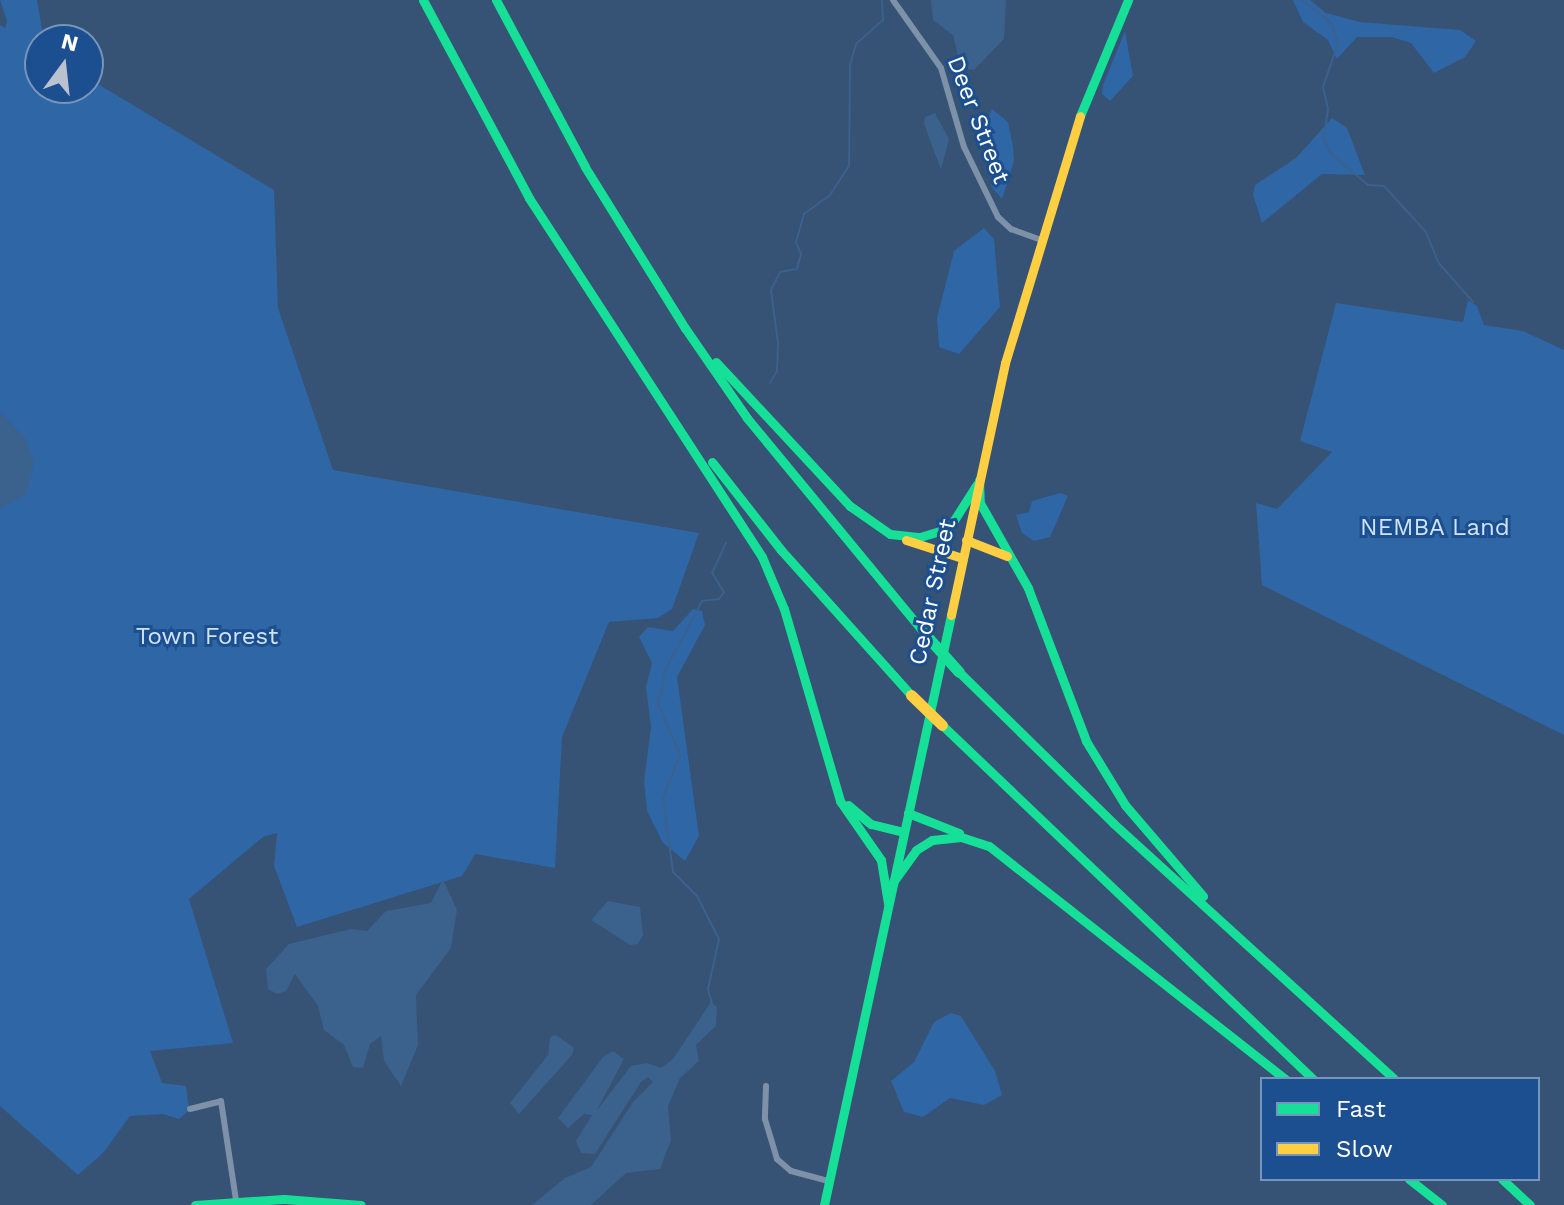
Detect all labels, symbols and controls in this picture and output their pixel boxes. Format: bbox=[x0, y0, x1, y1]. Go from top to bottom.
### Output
north arrow bbox=[24, 24, 104, 104]
text: N bbox=[59, 28, 81, 56]
street label: Deer Street bbox=[940, 52, 1016, 188]
park label: NEMBA Land bbox=[1360, 514, 1510, 542]
street label: Cedar Street bbox=[903, 516, 963, 668]
park label: Town Forest bbox=[136, 623, 278, 651]
legend bbox=[1260, 1077, 1540, 1181]
text: Fast bbox=[1336, 1095, 1386, 1123]
text: Slow bbox=[1336, 1135, 1393, 1163]

